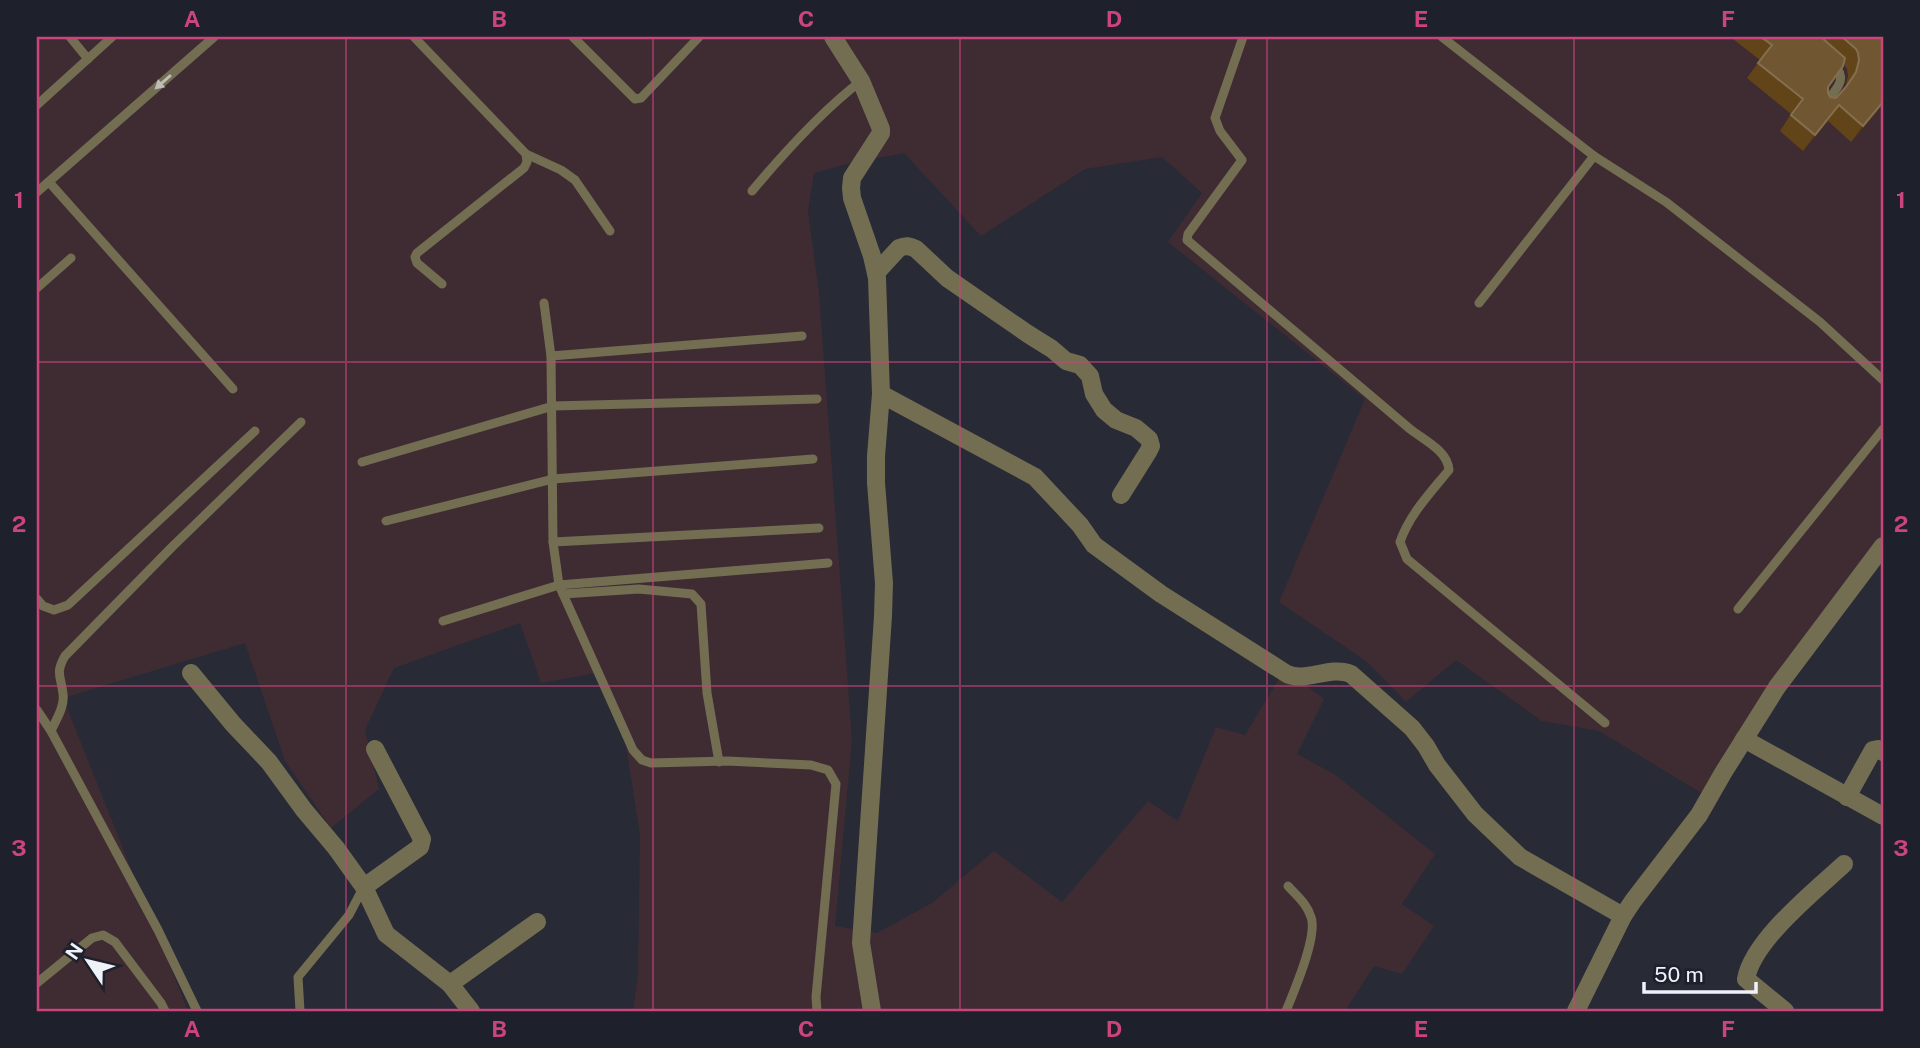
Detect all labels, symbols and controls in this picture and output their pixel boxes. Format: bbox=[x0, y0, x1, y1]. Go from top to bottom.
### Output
text: A bbox=[184, 5, 201, 32]
text: B bbox=[491, 5, 507, 32]
text: C bbox=[798, 5, 814, 32]
text: D bbox=[1106, 5, 1122, 32]
text: E bbox=[1414, 5, 1428, 32]
text: F bbox=[1721, 5, 1735, 32]
one-way arrow bbox=[154, 74, 171, 89]
text: 1 bbox=[14, 186, 24, 213]
text: 1 bbox=[1896, 186, 1906, 213]
text: 2 bbox=[12, 510, 26, 537]
text: 2 bbox=[1894, 510, 1908, 537]
text: 3 bbox=[11, 834, 27, 861]
text: 3 bbox=[1893, 834, 1909, 861]
north arrow bbox=[52, 926, 122, 996]
text: N bbox=[61, 939, 87, 964]
scale bar bbox=[1644, 950, 1756, 994]
text: 50 m bbox=[1654, 962, 1704, 987]
text: A bbox=[184, 1015, 201, 1042]
text: B bbox=[491, 1015, 507, 1042]
text: C bbox=[798, 1015, 814, 1042]
text: D bbox=[1106, 1015, 1122, 1042]
text: E bbox=[1414, 1015, 1428, 1042]
text: F bbox=[1721, 1015, 1735, 1042]

